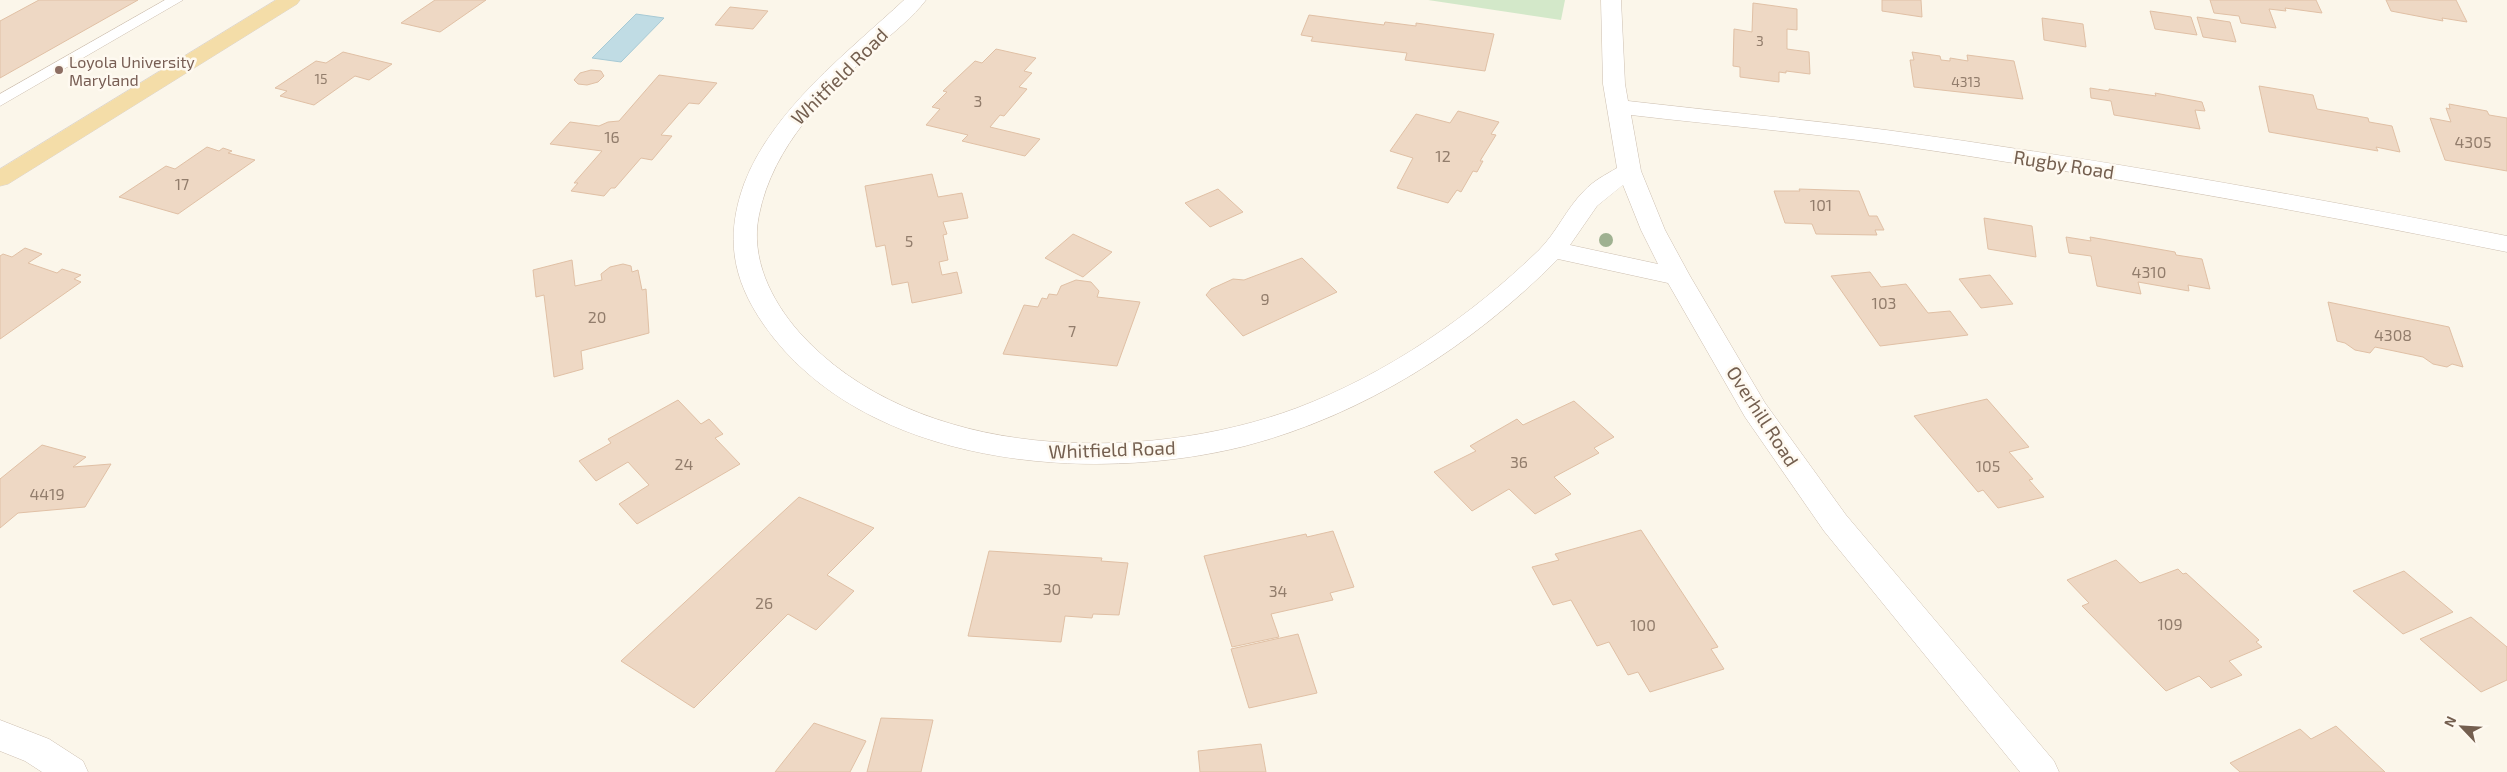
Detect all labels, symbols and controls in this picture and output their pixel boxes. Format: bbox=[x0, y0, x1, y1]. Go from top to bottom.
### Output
street label: Whitfield Road bbox=[786, 23, 892, 129]
house number: 3 bbox=[1756, 32, 1764, 49]
place label: Loyola University Maryland bbox=[69, 52, 195, 89]
marker: Loyola University Maryland bbox=[53, 64, 65, 76]
house number: 15 bbox=[314, 70, 328, 87]
house number: 4313 bbox=[1951, 73, 1981, 90]
house number: 3 bbox=[974, 91, 982, 110]
house number: 16 bbox=[604, 127, 620, 146]
house number: 4305 bbox=[2455, 132, 2491, 151]
street label: Rugby Road bbox=[2012, 145, 2116, 183]
house number: 12 bbox=[1435, 146, 1451, 165]
house number: 17 bbox=[175, 174, 189, 193]
house number: 101 bbox=[1810, 195, 1832, 214]
house number: 5 bbox=[905, 231, 913, 250]
house number: 4310 bbox=[2132, 262, 2166, 281]
house number: 9 bbox=[1260, 289, 1270, 308]
house number: 103 bbox=[1872, 293, 1896, 312]
house number: 20 bbox=[588, 307, 606, 326]
house number: 7 bbox=[1068, 321, 1076, 340]
house number: 4308 bbox=[2374, 325, 2412, 344]
street label: Overhill Road bbox=[1722, 361, 1804, 471]
street label: Whitfield Road bbox=[1048, 435, 1176, 463]
house number: 36 bbox=[1510, 452, 1528, 471]
house number: 24 bbox=[675, 454, 694, 473]
house number: 105 bbox=[1976, 456, 2000, 475]
house number: 4419 bbox=[29, 484, 65, 503]
house number: 30 bbox=[1043, 579, 1061, 598]
house number: 34 bbox=[1269, 581, 1288, 600]
house number: 26 bbox=[755, 593, 773, 612]
house number: 109 bbox=[2157, 614, 2183, 633]
house number: 100 bbox=[1630, 615, 1656, 634]
north arrow bbox=[2437, 702, 2487, 752]
text: N bbox=[2440, 713, 2460, 729]

